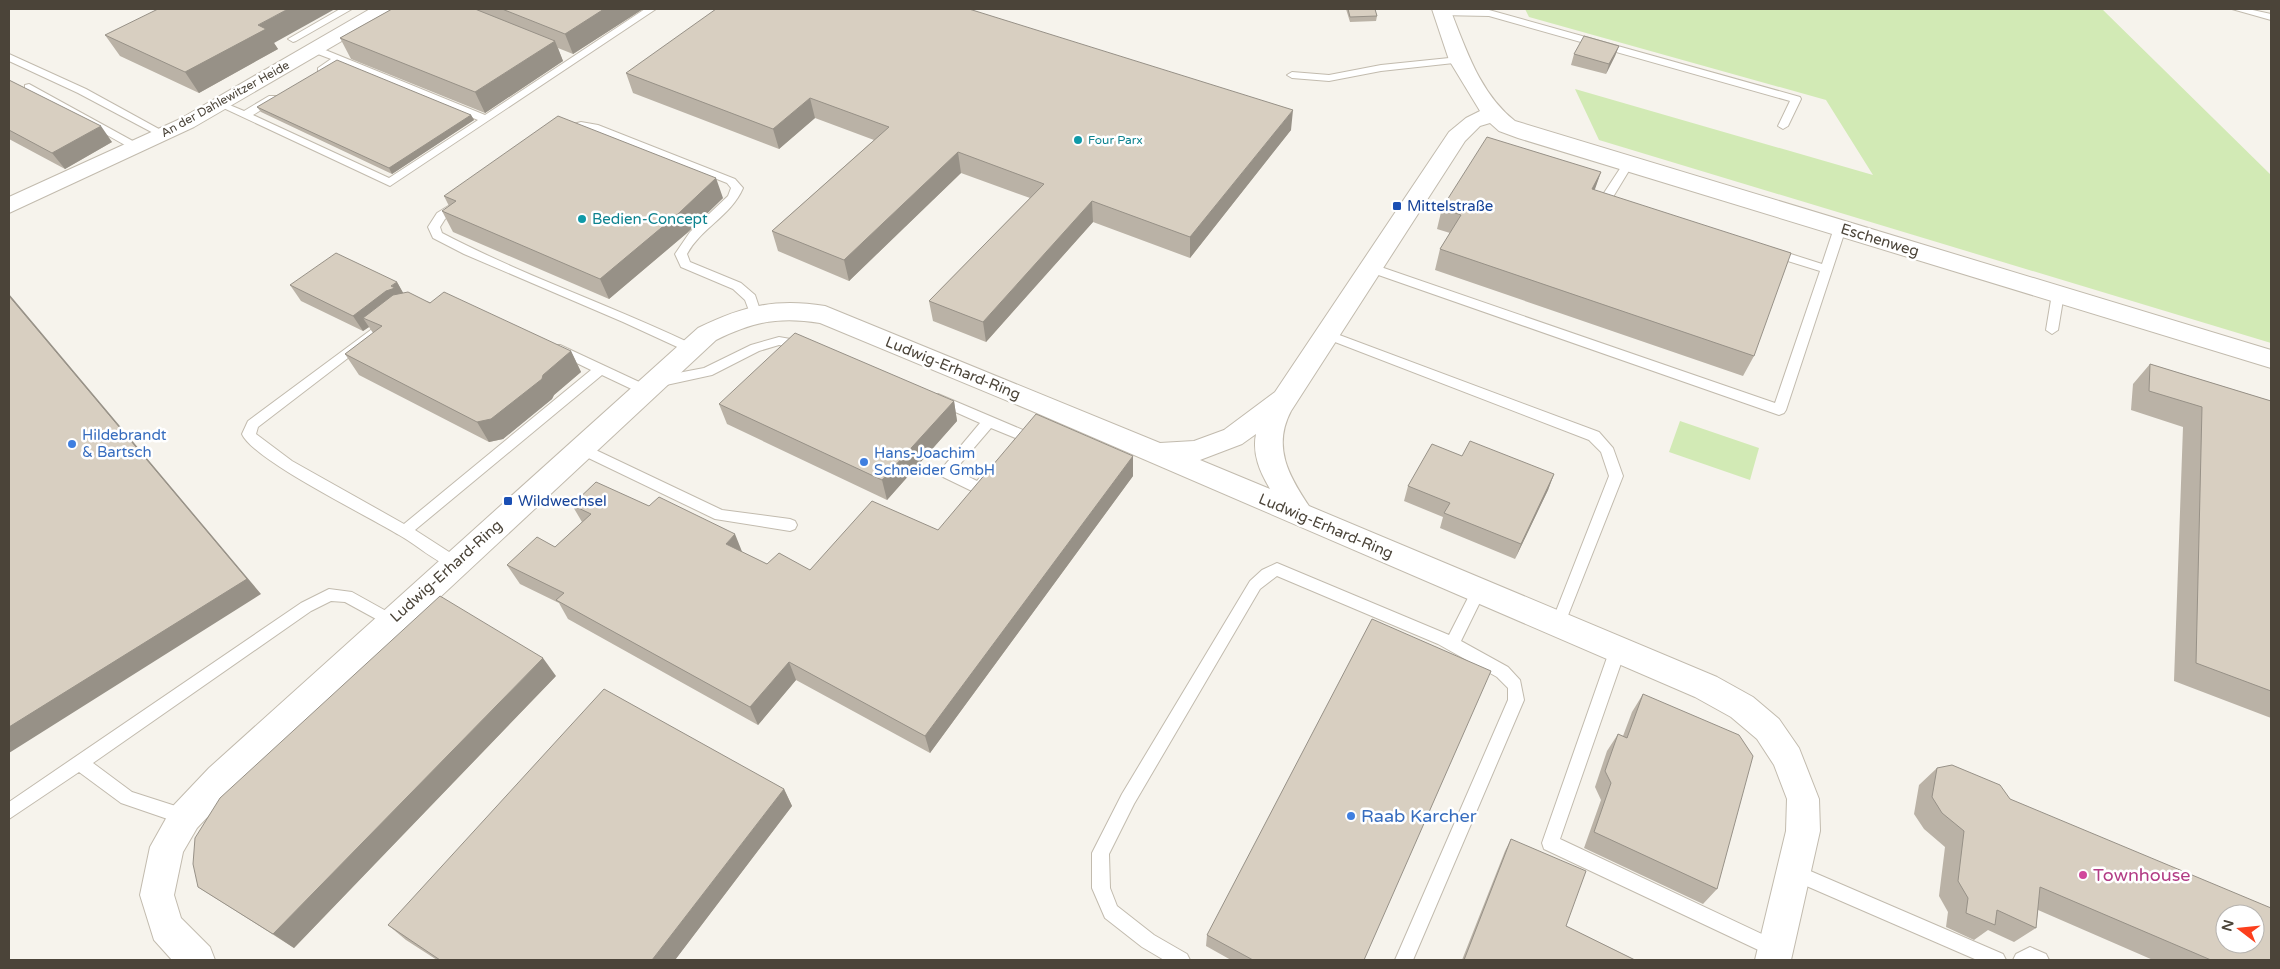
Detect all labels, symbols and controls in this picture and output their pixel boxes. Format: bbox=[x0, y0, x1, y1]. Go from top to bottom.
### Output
street label: An der Dahlewitzer Heide bbox=[158, 58, 292, 140]
place label: Four Parx bbox=[1088, 133, 1143, 147]
marker: Four Parx bbox=[1072, 134, 1084, 146]
place label: Mittelstraße bbox=[1407, 197, 1493, 215]
marker: Mittelstraße bbox=[1391, 200, 1403, 212]
place label: Bedien-Concept bbox=[592, 210, 708, 228]
marker: Bedien-Concept bbox=[576, 213, 588, 225]
street label: Eschenweg bbox=[1839, 220, 1921, 260]
street label: Ludwig-Erhard-Ring bbox=[883, 333, 1023, 403]
place label: Hildebrandt & Bartsch bbox=[82, 426, 167, 461]
marker: Hildebrandt & Bartsch bbox=[66, 438, 78, 450]
place label: Hans-Joachim Schneider GmbH bbox=[874, 444, 995, 479]
marker: Hans-Joachim Schneider GmbH bbox=[858, 456, 870, 468]
street label: Ludwig-Erhard-Ring bbox=[1256, 489, 1396, 563]
place label: Wildwechsel bbox=[518, 492, 607, 510]
marker: Wildwechsel bbox=[502, 495, 514, 507]
street label: Ludwig-Erhard-Ring bbox=[386, 516, 506, 626]
place label: Raab Karcher bbox=[1361, 805, 1477, 827]
marker: Raab Karcher bbox=[1345, 810, 1357, 822]
place label: Townhouse bbox=[2093, 864, 2191, 886]
marker: Townhouse bbox=[2077, 869, 2089, 881]
north arrow bbox=[2215, 904, 2265, 954]
text: N bbox=[2218, 918, 2238, 933]

